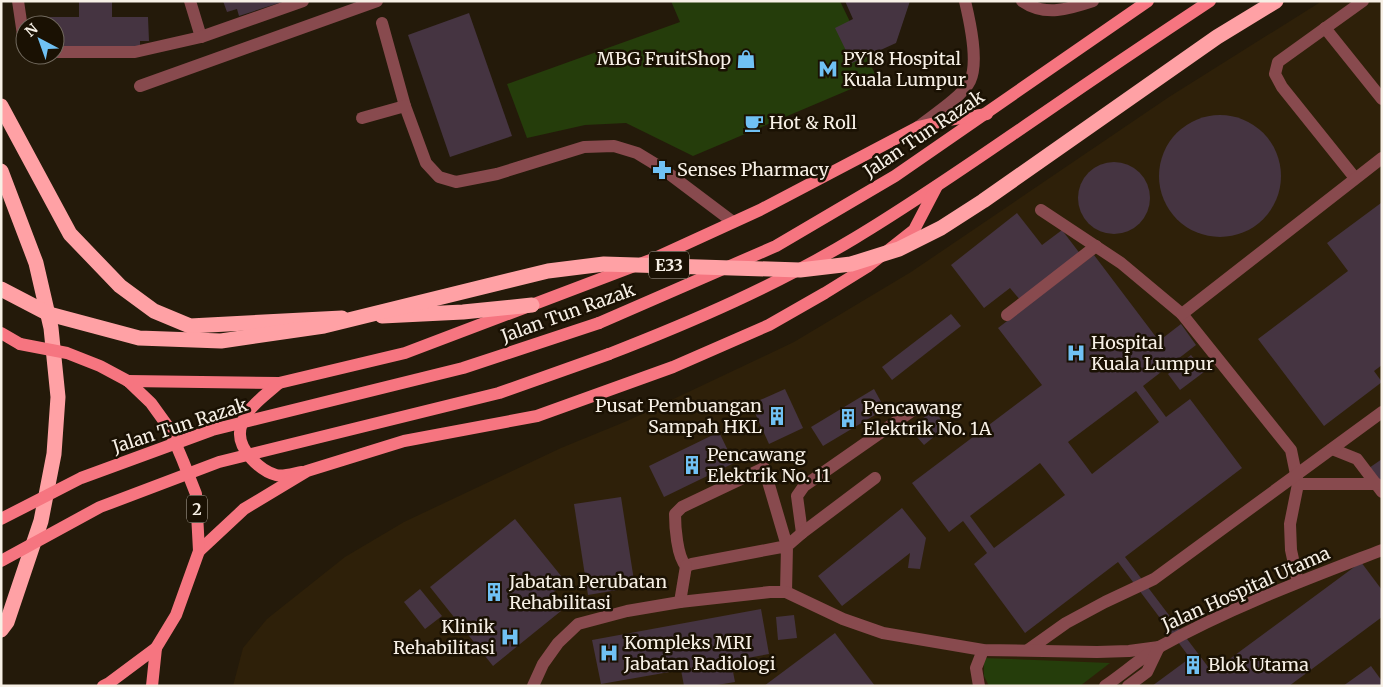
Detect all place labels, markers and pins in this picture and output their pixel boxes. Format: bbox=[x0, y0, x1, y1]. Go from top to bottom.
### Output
place label: MBG FruitShop bbox=[597, 47, 731, 70]
place label: PY18 Hospital Kuala Lumpur bbox=[843, 47, 966, 91]
shop icon: MBG FruitShop bbox=[735, 48, 757, 70]
metro station icon: PY18 Hospital Kuala Lumpur bbox=[817, 58, 839, 80]
place label: Hot & Roll bbox=[769, 111, 857, 134]
cafe icon: Hot & Roll bbox=[743, 112, 765, 134]
place label: Senses Pharmacy bbox=[677, 158, 829, 181]
pharmacy icon: Senses Pharmacy bbox=[651, 159, 673, 181]
place label: Hospital Kuala Lumpur bbox=[1091, 331, 1214, 375]
hospital icon: Hospital Kuala Lumpur bbox=[1065, 342, 1087, 364]
place label: Pusat Pembuangan Sampah HKL bbox=[595, 394, 762, 438]
place label: Pencawang Elektrik No. 1A bbox=[863, 396, 992, 440]
building icon: Pusat Pembuangan Sampah HKL bbox=[766, 405, 788, 427]
building icon: Pencawang Elektrik No. 1A bbox=[837, 407, 859, 429]
place label: Pencawang Elektrik No. 11 bbox=[707, 443, 830, 487]
building icon: Pencawang Elektrik No. 11 bbox=[681, 454, 703, 476]
place label: Jabatan Perubatan Rehabilitasi bbox=[508, 570, 667, 614]
building icon: Jabatan Perubatan Rehabilitasi bbox=[483, 581, 505, 603]
place label: Klinik Rehabilitasi bbox=[393, 615, 496, 659]
hospital icon: Klinik Rehabilitasi bbox=[499, 626, 521, 648]
place label: Kompleks MRI Jabatan Radiologi bbox=[623, 631, 776, 675]
hospital icon: Kompleks MRI Jabatan Radiologi bbox=[598, 642, 620, 664]
place label: Blok Utama bbox=[1208, 653, 1309, 676]
building icon: Blok Utama bbox=[1182, 654, 1204, 676]

